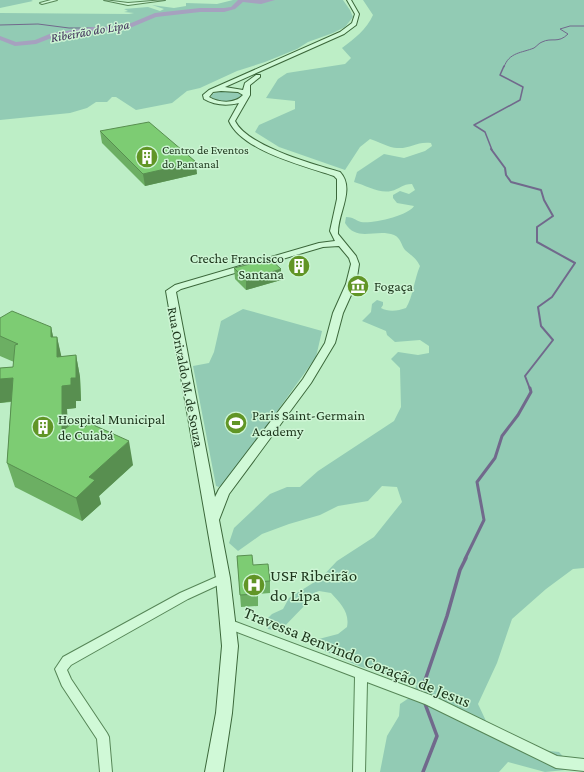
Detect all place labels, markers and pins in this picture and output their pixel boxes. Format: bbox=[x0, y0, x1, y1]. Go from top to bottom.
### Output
place label: Centro de Eventos do Pantanal bbox=[162, 143, 249, 171]
building icon: Centro de Eventos do Pantanal bbox=[134, 144, 160, 170]
place label: Creche Francisco Santana bbox=[190, 250, 285, 282]
building icon: Creche Francisco Santana bbox=[286, 253, 312, 279]
museum icon: Fogaça bbox=[345, 273, 371, 299]
place label: Fogaça bbox=[374, 278, 414, 294]
place label: Paris Saint-Germain Academy bbox=[252, 407, 365, 439]
sports icon: Paris Saint-Germain Academy bbox=[223, 410, 249, 436]
place label: Hospital Municipal de Cuiabá bbox=[58, 411, 166, 443]
building icon: Hospital Municipal de Cuiabá bbox=[30, 414, 56, 440]
place label: USF Ribeirão do Lipa bbox=[270, 566, 357, 605]
hospital icon: USF Ribeirão do Lipa bbox=[241, 572, 267, 598]

